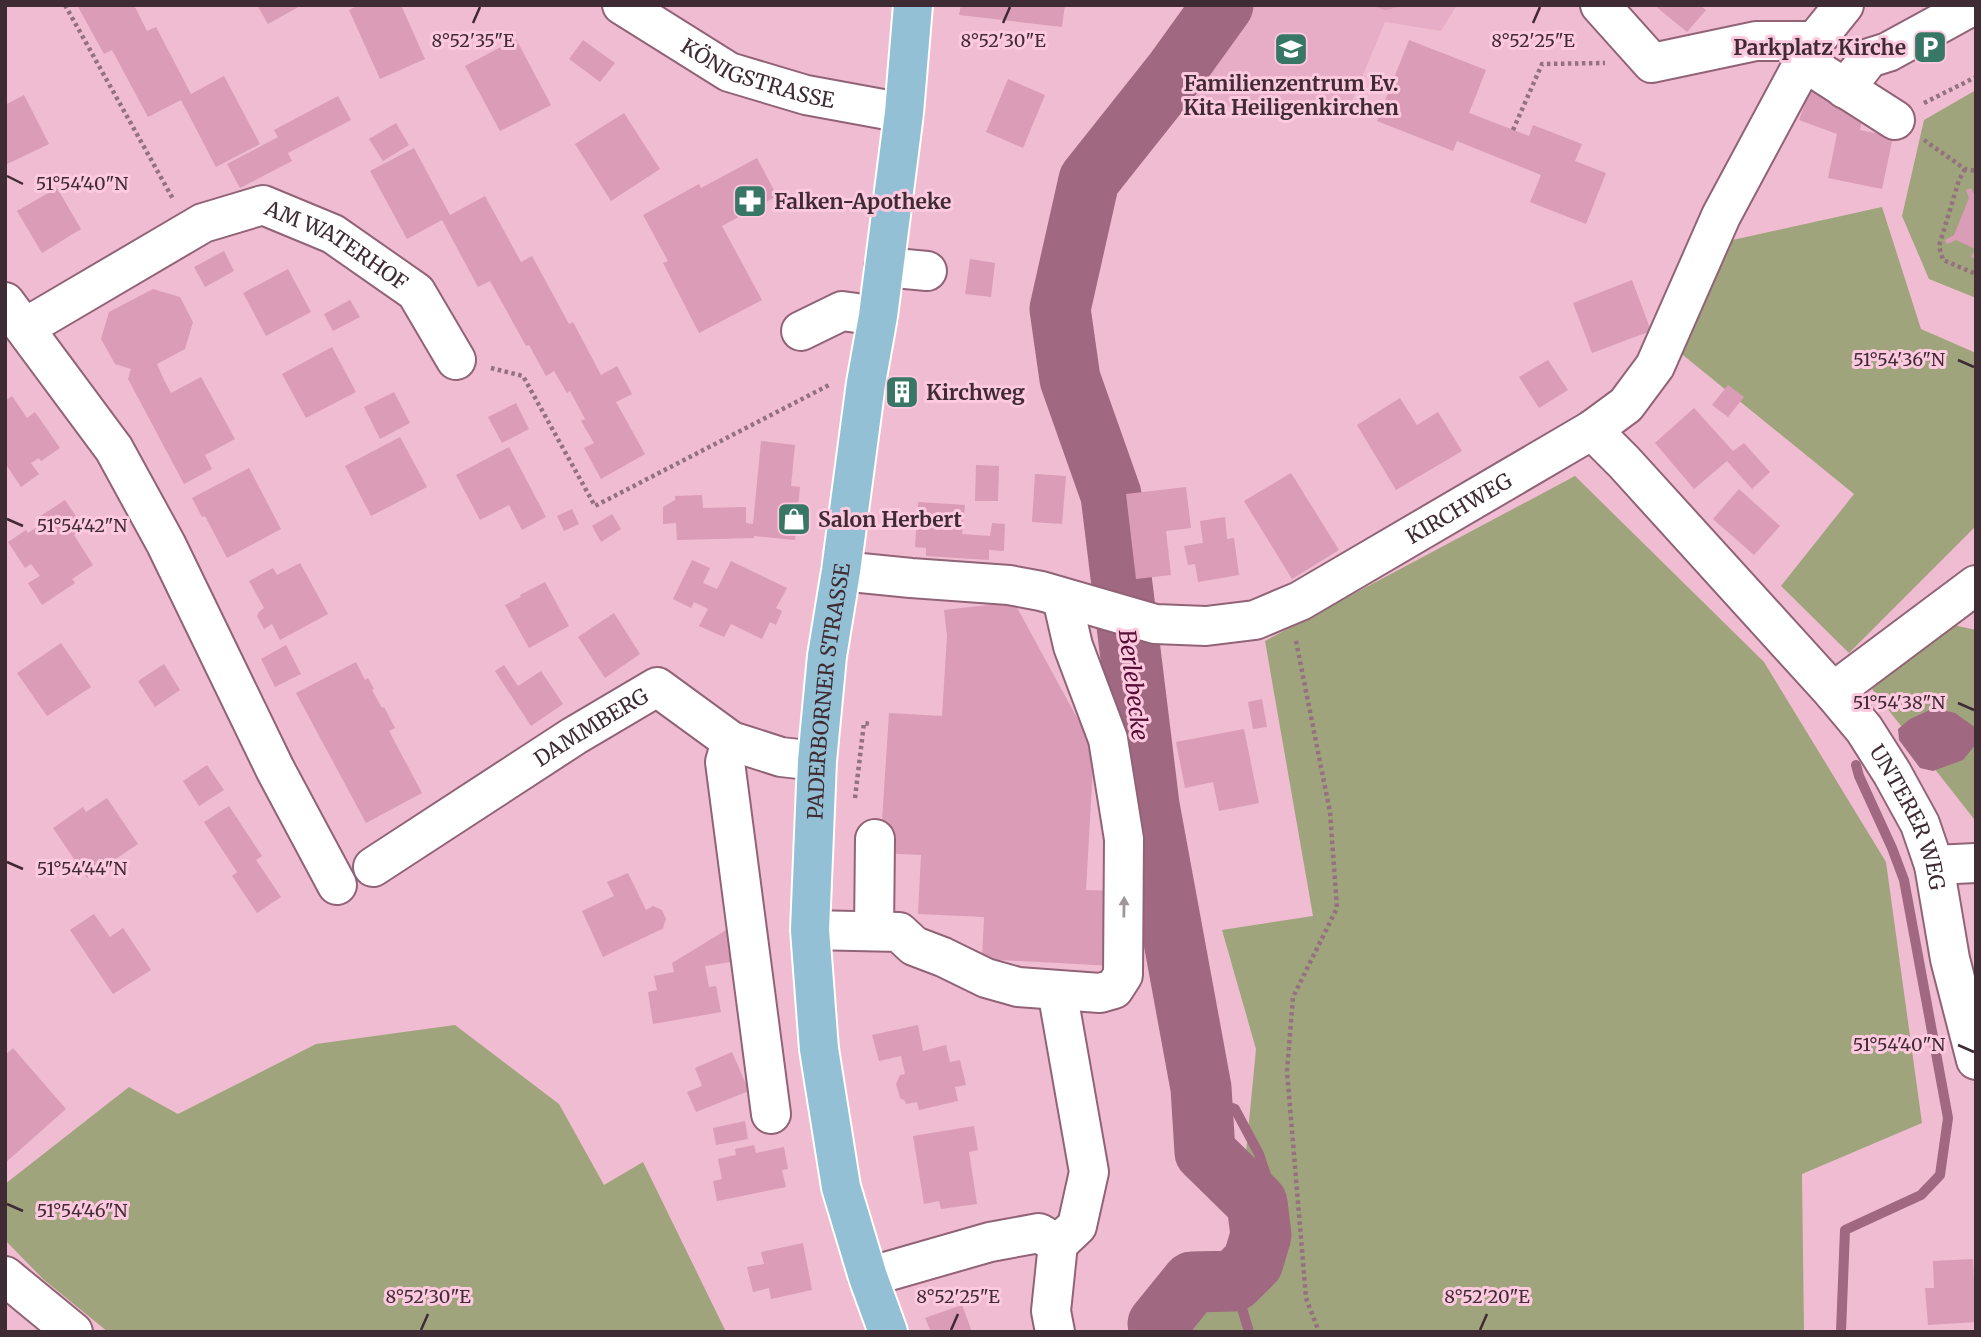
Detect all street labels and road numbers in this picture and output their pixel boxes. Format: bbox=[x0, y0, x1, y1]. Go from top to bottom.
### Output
street label: KÖNIGSTRASSE bbox=[676, 32, 837, 114]
street label: AM WATERHOF bbox=[260, 194, 414, 296]
street label: KIRCHWEG bbox=[1401, 467, 1517, 550]
street label: PADERBORNER STRASSE bbox=[801, 561, 855, 820]
street label: DAMMBERG bbox=[528, 682, 653, 772]
street label: UNTERER WEG bbox=[1864, 739, 1952, 892]

